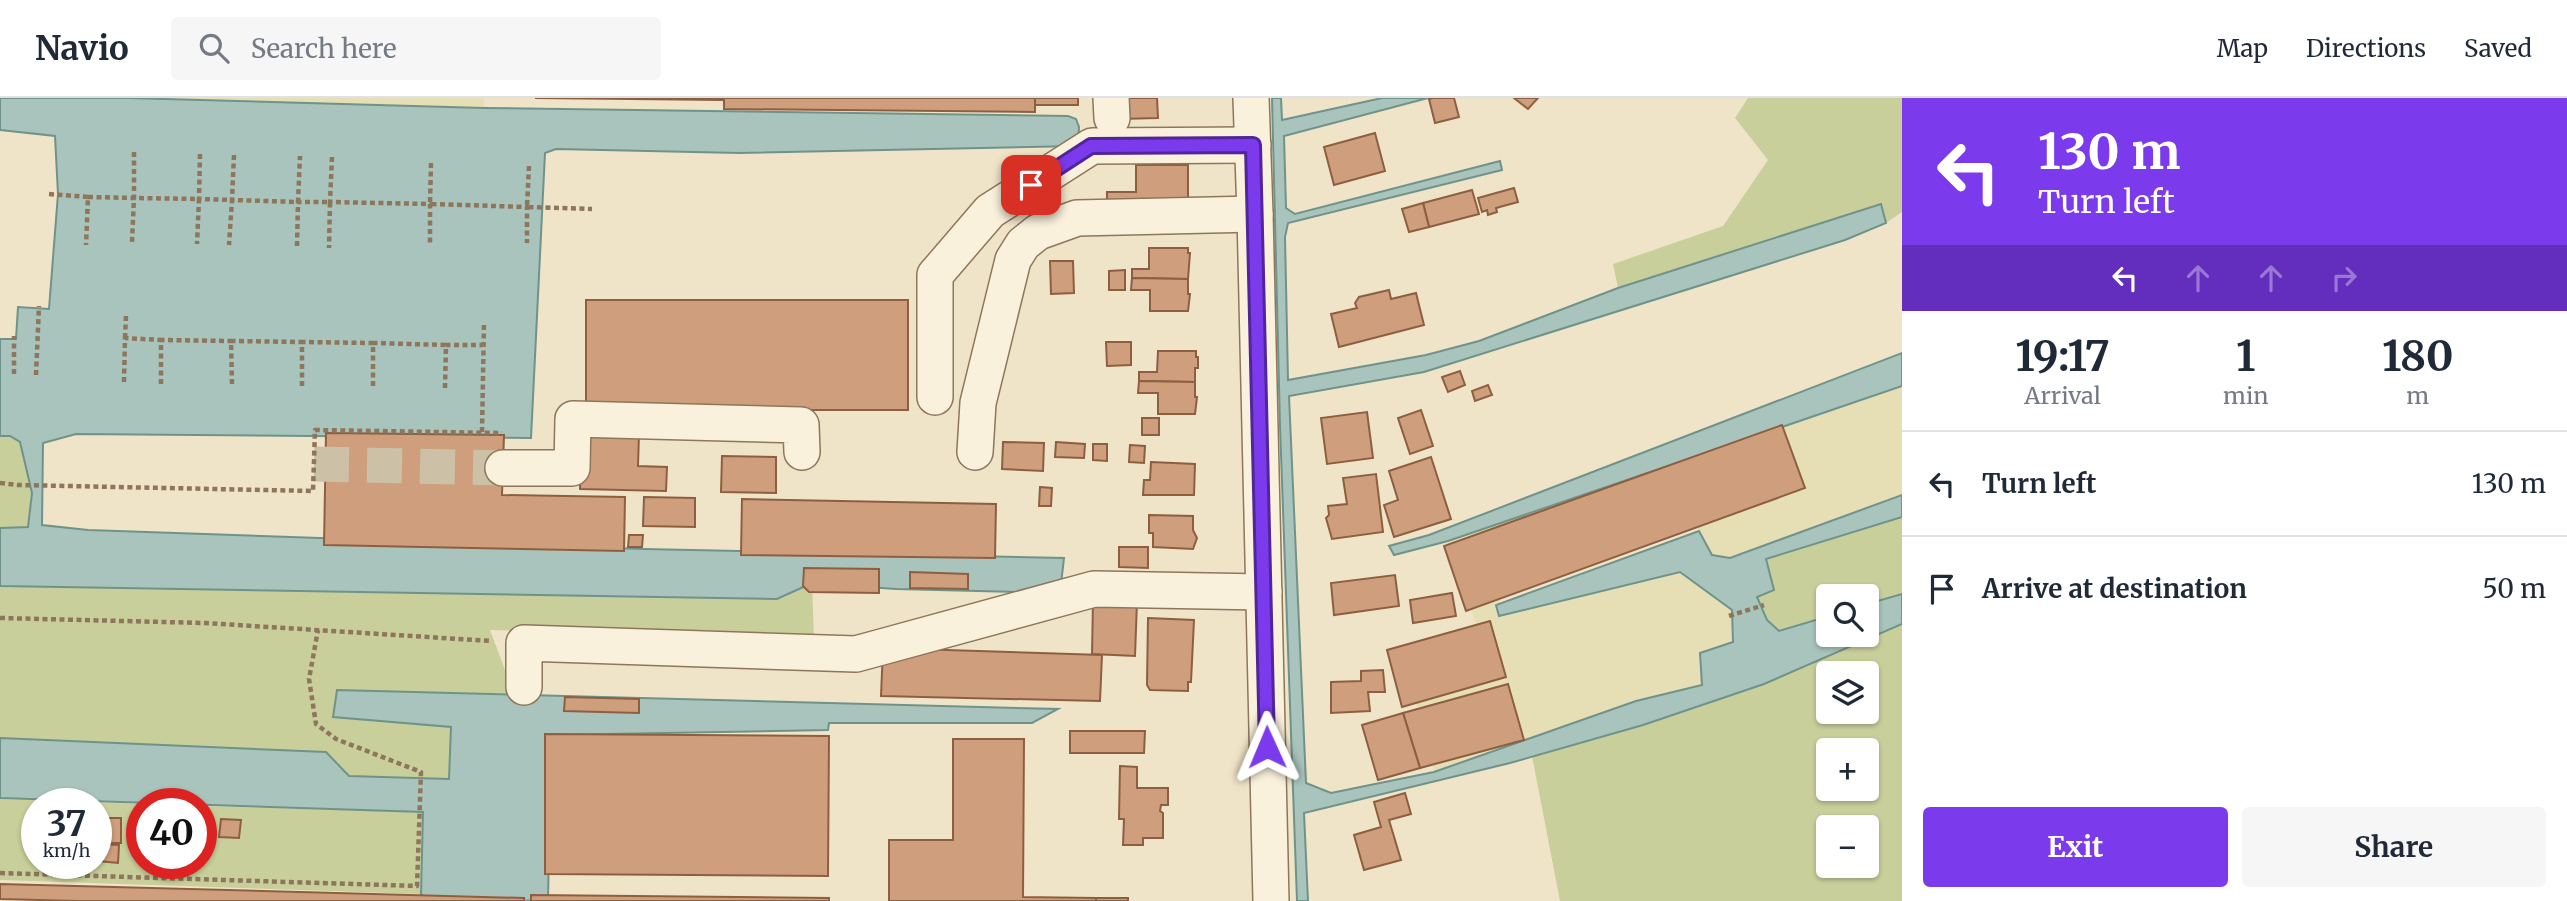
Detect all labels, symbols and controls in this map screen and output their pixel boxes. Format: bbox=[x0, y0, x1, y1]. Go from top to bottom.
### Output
search box bbox=[171, 17, 661, 80]
text: Navio bbox=[35, 28, 129, 69]
icon: search bbox=[195, 29, 233, 67]
text: Search here bbox=[251, 32, 396, 65]
text: Map bbox=[2217, 33, 2268, 64]
text: Directions bbox=[2306, 33, 2426, 64]
text: Saved bbox=[2464, 33, 2532, 64]
text: 130 m bbox=[2038, 121, 2181, 182]
icon: left bbox=[1923, 126, 2014, 217]
pin bbox=[1001, 155, 1061, 215]
icon: arrive bbox=[1012, 166, 1050, 204]
text: Turn left bbox=[2038, 182, 2175, 222]
icon: left bbox=[2106, 259, 2144, 297]
icon: ahead bbox=[2179, 259, 2217, 297]
icon: ahead bbox=[2252, 259, 2290, 297]
icon: right bbox=[2325, 259, 2363, 297]
text: 19:17 bbox=[2015, 330, 2110, 382]
text: 1 bbox=[2236, 330, 2256, 382]
text: 180 bbox=[2382, 330, 2454, 382]
text: Arrival bbox=[2024, 381, 2101, 410]
text: min bbox=[2223, 381, 2269, 410]
text: m bbox=[2406, 381, 2429, 410]
icon: left bbox=[1923, 465, 1961, 503]
text: Turn left bbox=[1982, 467, 2096, 500]
text: 130 m bbox=[2472, 467, 2546, 500]
icon: arrive bbox=[1923, 570, 1961, 608]
text: Arrive at destination bbox=[1982, 572, 2247, 605]
text: 50 m bbox=[2482, 572, 2546, 605]
map controls bbox=[1816, 584, 1879, 878]
button: search bbox=[1816, 584, 1879, 647]
button: layers bbox=[1816, 661, 1879, 724]
position arrow bbox=[1230, 710, 1304, 784]
button: + bbox=[1816, 738, 1879, 801]
speed limit sign: 40 bbox=[126, 788, 217, 879]
text: 37 bbox=[47, 802, 86, 846]
button: Exit bbox=[1923, 807, 2228, 887]
button: Share bbox=[2242, 807, 2546, 887]
button: − bbox=[1816, 815, 1879, 878]
text: km/h bbox=[43, 839, 90, 862]

